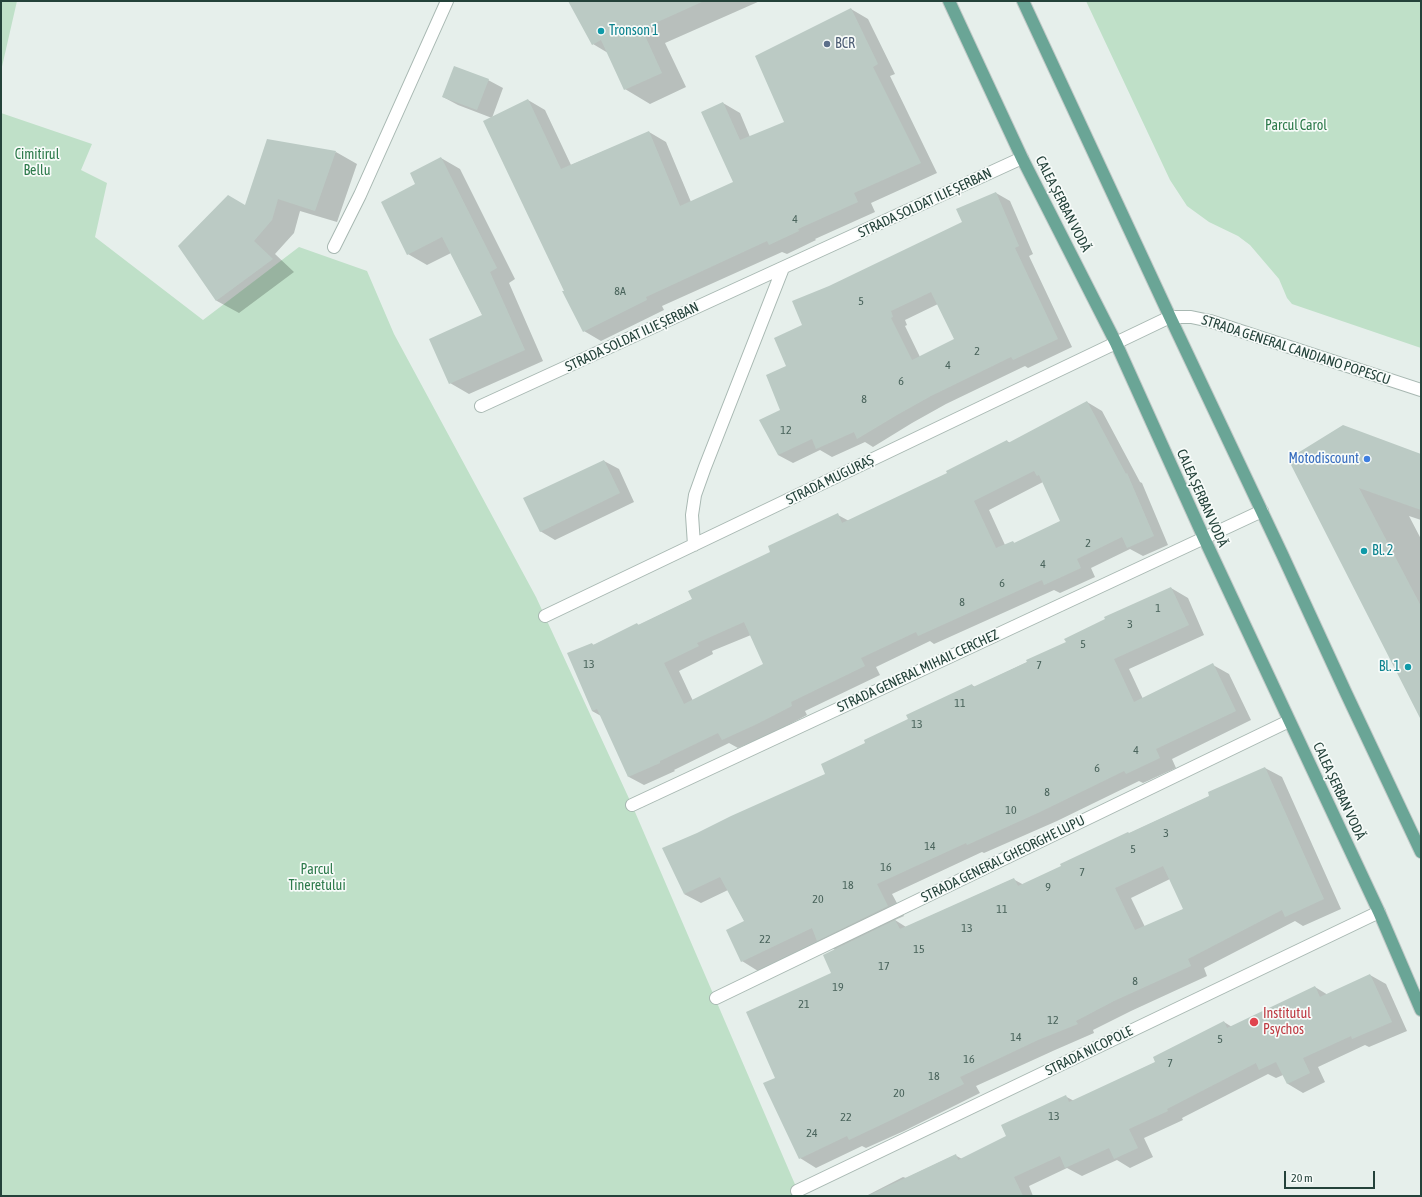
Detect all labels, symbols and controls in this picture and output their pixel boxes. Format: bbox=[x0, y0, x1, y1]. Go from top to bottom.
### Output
place label: Tronson 1 bbox=[609, 23, 659, 39]
marker: Tronson 1 bbox=[596, 26, 606, 36]
place label: BCR bbox=[835, 36, 855, 52]
marker: BCR bbox=[822, 39, 832, 49]
park label: Parcul Carol bbox=[1265, 118, 1327, 134]
park label: Cimitirul Bellu bbox=[15, 147, 59, 180]
street label: CALEA ȘERBAN VODĂ bbox=[1032, 153, 1094, 255]
street label: STRADA SOLDAT ILIE ȘERBAN bbox=[856, 165, 994, 241]
house number: 4 bbox=[792, 212, 798, 226]
house number: 8A bbox=[614, 284, 626, 298]
house number: 5 bbox=[858, 294, 864, 308]
street label: STRADA SOLDAT ILIE ȘERBAN bbox=[563, 299, 701, 375]
street label: STRADA GENERAL CANDIANO POPESCU bbox=[1199, 311, 1393, 389]
house number: 2 bbox=[974, 344, 980, 358]
house number: 4 bbox=[945, 358, 951, 372]
house number: 6 bbox=[898, 374, 904, 388]
house number: 8 bbox=[861, 392, 867, 406]
house number: 12 bbox=[780, 423, 792, 437]
street label: CALEA ȘERBAN VODĂ bbox=[1173, 446, 1231, 550]
place label: Motodiscount bbox=[1288, 451, 1359, 467]
street label: STRADA MUGURAȘ bbox=[783, 452, 877, 508]
marker: Motodiscount bbox=[1362, 454, 1372, 464]
house number: 2 bbox=[1085, 536, 1091, 550]
place label: Bl. 2 bbox=[1372, 543, 1393, 559]
marker: Bl. 2 bbox=[1359, 546, 1369, 556]
house number: 4 bbox=[1040, 557, 1046, 571]
house number: 6 bbox=[999, 576, 1005, 590]
house number: 8 bbox=[959, 595, 965, 609]
house number: 1 bbox=[1155, 601, 1161, 615]
house number: 3 bbox=[1127, 617, 1133, 631]
street label: STRADA GENERAL MIHAIL CERCHEZ bbox=[835, 626, 1001, 716]
house number: 5 bbox=[1080, 637, 1086, 651]
house number: 13 bbox=[583, 657, 595, 671]
house number: 7 bbox=[1036, 658, 1042, 672]
place label: Bl. 1 bbox=[1379, 659, 1400, 675]
marker: Bl. 1 bbox=[1403, 662, 1413, 672]
house number: 11 bbox=[954, 696, 966, 710]
house number: 13 bbox=[911, 717, 923, 731]
street label: CALEA ȘERBAN VODĂ bbox=[1309, 740, 1369, 842]
house number: 4 bbox=[1133, 743, 1139, 757]
house number: 6 bbox=[1094, 761, 1100, 775]
house number: 8 bbox=[1044, 785, 1050, 799]
house number: 10 bbox=[1005, 803, 1017, 817]
street label: STRADA GENERAL GHEORGHE LUPU bbox=[918, 812, 1088, 906]
house number: 3 bbox=[1163, 826, 1169, 840]
house number: 14 bbox=[924, 839, 936, 853]
house number: 5 bbox=[1130, 842, 1136, 856]
house number: 16 bbox=[880, 860, 892, 874]
park label: Parcul Tineretului bbox=[288, 862, 346, 894]
house number: 7 bbox=[1079, 865, 1085, 879]
house number: 18 bbox=[842, 878, 854, 892]
house number: 9 bbox=[1045, 880, 1051, 894]
house number: 20 bbox=[812, 892, 824, 906]
house number: 11 bbox=[996, 902, 1008, 916]
house number: 13 bbox=[961, 921, 973, 935]
house number: 22 bbox=[759, 932, 771, 946]
house number: 15 bbox=[913, 942, 925, 956]
house number: 17 bbox=[878, 959, 890, 973]
house number: 8 bbox=[1132, 974, 1138, 988]
house number: 19 bbox=[832, 980, 844, 994]
house number: 21 bbox=[798, 997, 810, 1011]
place label: Institutul Psychos bbox=[1263, 1006, 1311, 1038]
house number: 12 bbox=[1047, 1013, 1059, 1027]
marker: Institutul Psychos bbox=[1248, 1016, 1260, 1028]
street label: STRADA NICOPOLE bbox=[1043, 1023, 1135, 1079]
house number: 14 bbox=[1010, 1030, 1022, 1044]
house number: 5 bbox=[1217, 1032, 1223, 1046]
house number: 16 bbox=[963, 1052, 975, 1066]
house number: 7 bbox=[1167, 1056, 1173, 1070]
house number: 18 bbox=[928, 1069, 940, 1083]
house number: 20 bbox=[893, 1086, 905, 1100]
house number: 13 bbox=[1048, 1109, 1060, 1123]
house number: 22 bbox=[840, 1110, 852, 1124]
house number: 24 bbox=[806, 1126, 818, 1140]
scale bar bbox=[1286, 1163, 1377, 1189]
text: 20 m bbox=[1291, 1171, 1313, 1185]

